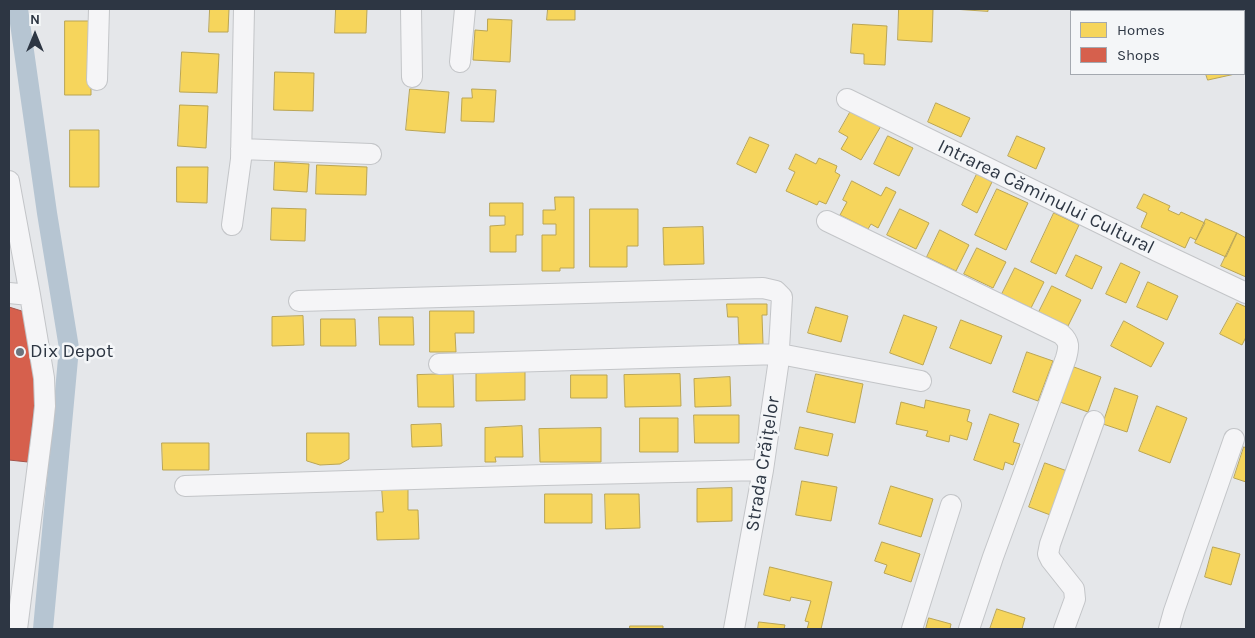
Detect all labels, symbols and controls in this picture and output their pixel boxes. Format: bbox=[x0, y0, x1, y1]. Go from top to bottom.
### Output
north arrow bbox=[10, 10, 60, 60]
legend bbox=[1070, 10, 1245, 75]
text: N bbox=[30, 11, 40, 28]
text: Homes bbox=[1117, 21, 1165, 39]
text: Shops bbox=[1117, 46, 1160, 64]
street label: Intrarea Căminului Cultural bbox=[934, 135, 1158, 259]
place label: Dix Depot bbox=[30, 341, 113, 363]
marker: Dix Depot bbox=[14, 346, 26, 358]
street label: Strada Crăițelor bbox=[741, 395, 785, 533]

